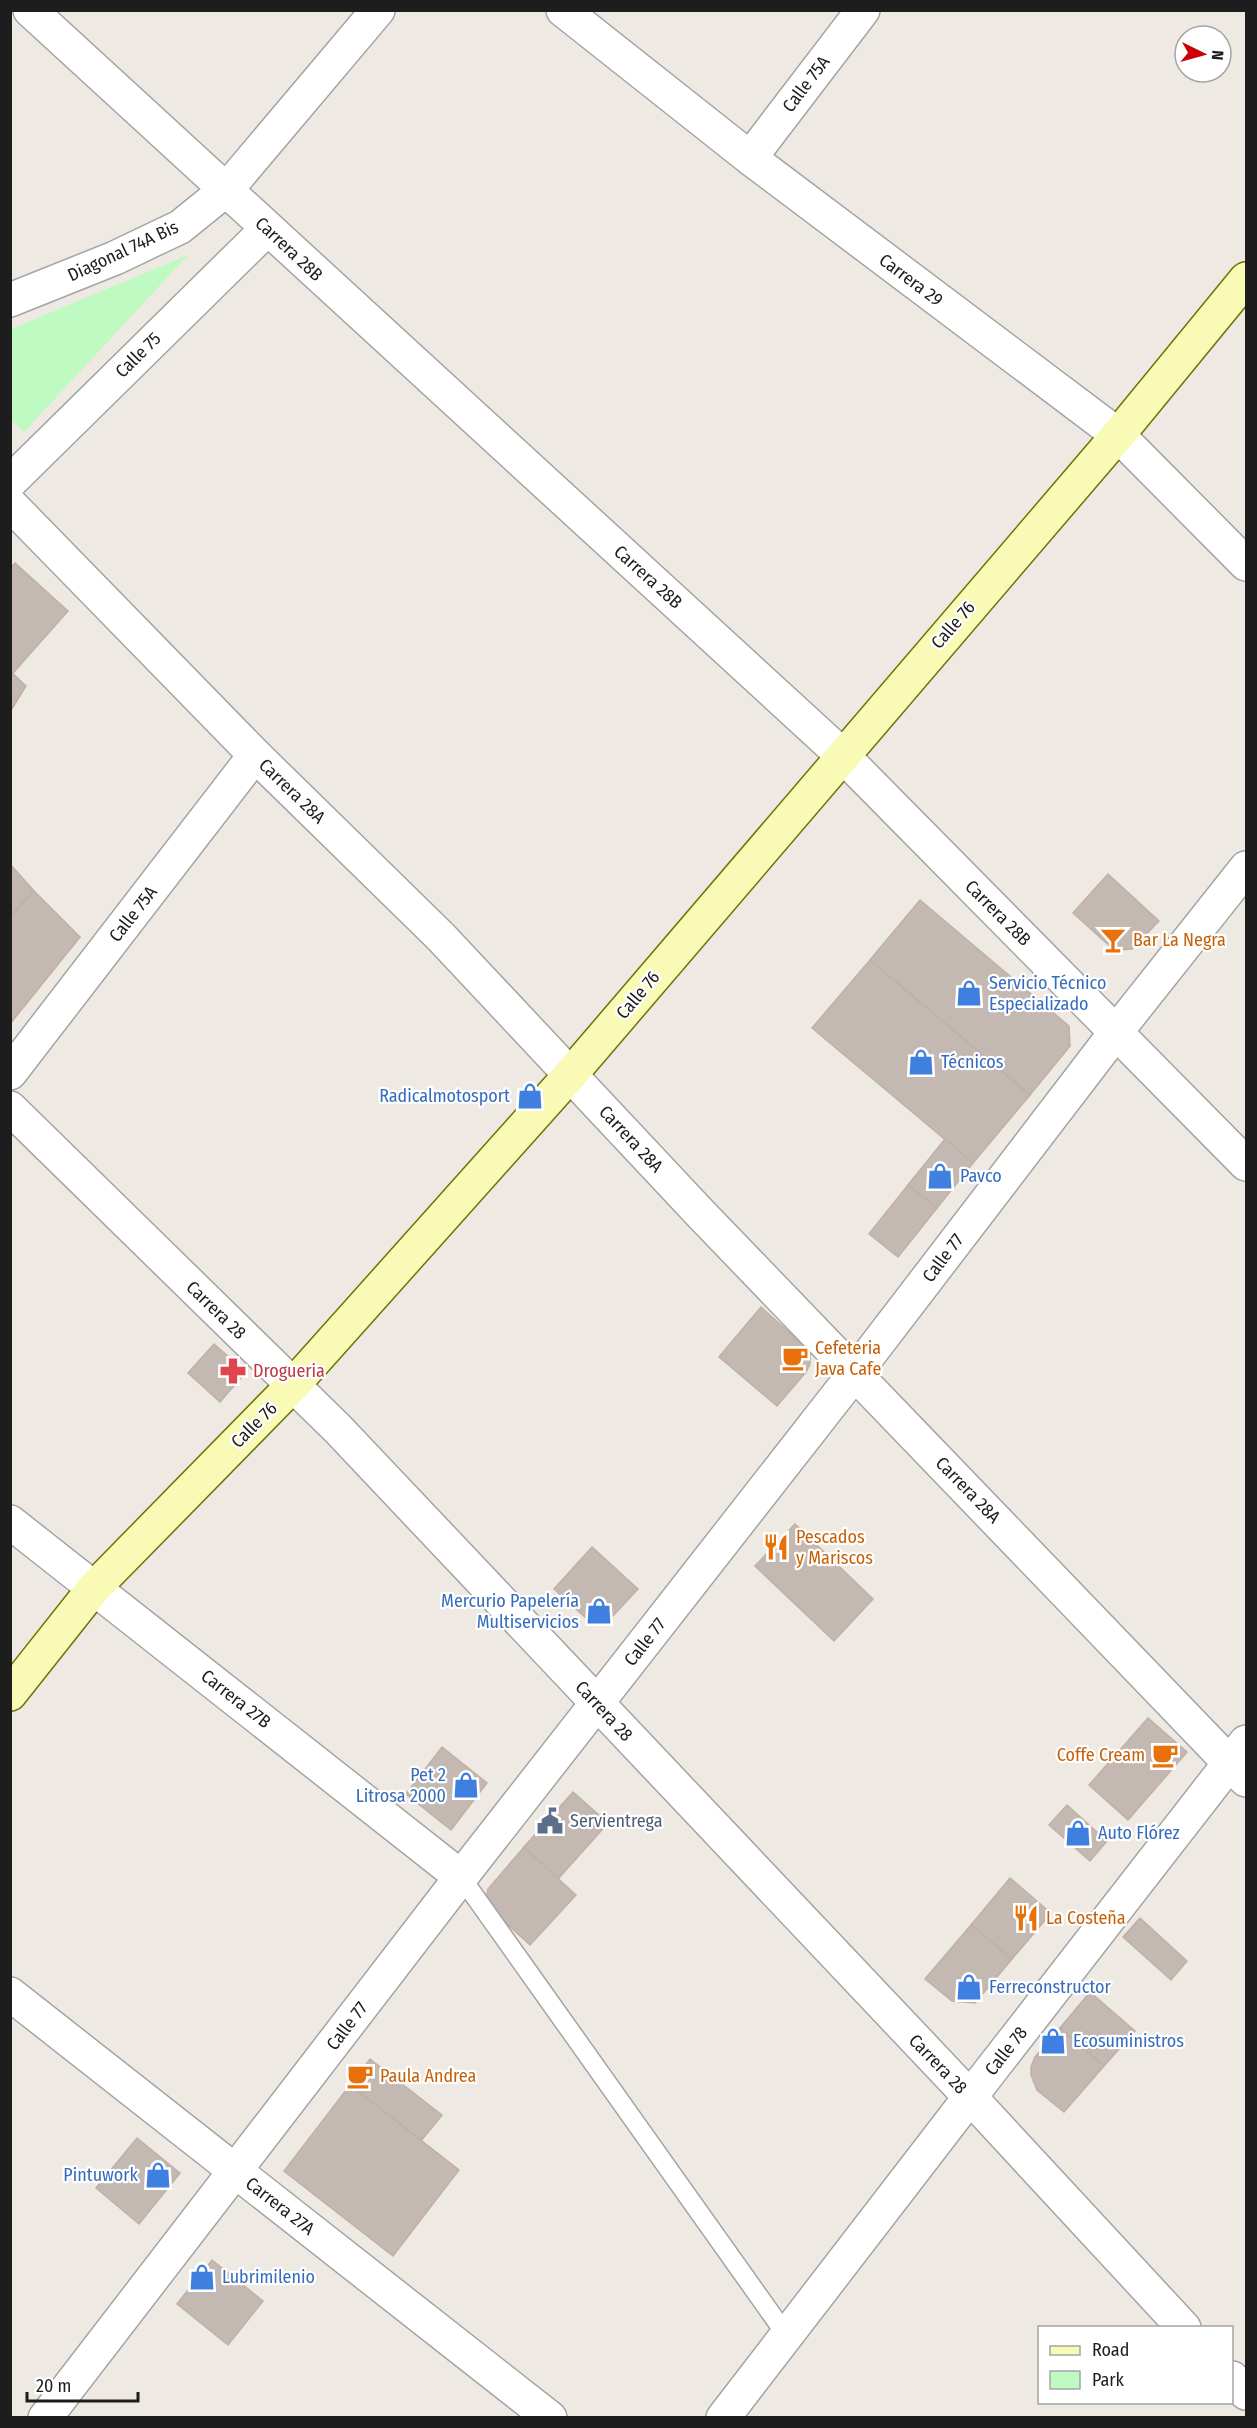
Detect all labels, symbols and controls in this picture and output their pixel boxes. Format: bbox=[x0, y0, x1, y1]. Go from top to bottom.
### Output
north arrow bbox=[1173, 24, 1233, 84]
text: N bbox=[1208, 50, 1227, 61]
street label: Calle 75A bbox=[778, 51, 835, 117]
street label: Carrera 28B bbox=[251, 212, 327, 286]
street label: Diagonal 74A Bis bbox=[64, 216, 182, 286]
street label: Carrera 29 bbox=[875, 249, 947, 311]
street label: Calle 75 bbox=[111, 328, 165, 382]
street label: Carrera 28B bbox=[609, 541, 687, 613]
street label: Calle 76 bbox=[926, 597, 980, 653]
street label: Carrera 28A bbox=[254, 754, 330, 828]
street label: Carrera 28B bbox=[960, 875, 1036, 951]
street label: Calle 75A bbox=[104, 881, 162, 946]
bar icon: Bar La Negra bbox=[1098, 925, 1128, 955]
place label: Bar La Negra bbox=[1133, 929, 1226, 951]
street label: Calle 76 bbox=[612, 966, 664, 1024]
place label: Servicio Técnico Especializado bbox=[989, 972, 1106, 1015]
shop icon: Servicio Técnico Especializado bbox=[954, 978, 984, 1008]
shop icon: Técnicos bbox=[906, 1047, 936, 1077]
place label: Técnicos bbox=[941, 1051, 1004, 1073]
shop icon: Radicalmotosport bbox=[515, 1081, 545, 1111]
place label: Radicalmotosport bbox=[379, 1085, 510, 1107]
street label: Carrera 28A bbox=[594, 1101, 668, 1178]
shop icon: Pavco bbox=[925, 1161, 955, 1191]
place label: Pavco bbox=[960, 1165, 1002, 1187]
street label: Calle 77 bbox=[918, 1230, 968, 1286]
street label: Carrera 28 bbox=[182, 1276, 250, 1344]
place label: Cefeteria Java Cafe bbox=[815, 1337, 881, 1380]
cafe icon: Cefeteria Java Cafe bbox=[780, 1343, 810, 1373]
pharmacy icon: Drogueria bbox=[218, 1356, 248, 1386]
place label: Drogueria bbox=[253, 1360, 325, 1382]
street label: Calle 76 bbox=[226, 1397, 282, 1453]
street label: Carrera 28A bbox=[931, 1452, 1005, 1528]
place label: Pescados y Mariscos bbox=[796, 1526, 873, 1569]
restaurant icon: Pescados y Mariscos bbox=[761, 1532, 791, 1562]
place label: Mercurio Papelería Multiservicios bbox=[441, 1590, 579, 1633]
shop icon: Mercurio Papelería Multiservicios bbox=[584, 1596, 614, 1626]
street label: Calle 77 bbox=[619, 1614, 671, 1670]
street label: Carrera 27B bbox=[197, 1665, 275, 1733]
street label: Carrera 28 bbox=[571, 1676, 637, 1746]
cafe icon: Coffe Cream bbox=[1150, 1740, 1180, 1770]
place label: Coffe Cream bbox=[1057, 1744, 1145, 1766]
place label: Pet 2 Litrosa 2000 bbox=[356, 1764, 446, 1807]
shop icon: Pet 2 Litrosa 2000 bbox=[451, 1770, 481, 1800]
public building icon: Servientrega bbox=[535, 1806, 565, 1836]
place label: Servientrega bbox=[570, 1810, 663, 1832]
shop icon: Auto Flórez bbox=[1063, 1818, 1093, 1848]
place label: Auto Flórez bbox=[1098, 1822, 1180, 1844]
restaurant icon: La Costeña bbox=[1011, 1903, 1041, 1933]
place label: La Costeña bbox=[1046, 1907, 1126, 1929]
shop icon: Ferreconstructor bbox=[954, 1972, 984, 2002]
place label: Ferreconstructor bbox=[989, 1976, 1111, 1998]
street label: Calle 77 bbox=[322, 1998, 372, 2054]
street label: Calle 78 bbox=[980, 2022, 1032, 2080]
shop icon: Ecosuministros bbox=[1038, 2026, 1068, 2056]
street label: Carrera 28 bbox=[904, 2030, 972, 2098]
place label: Ecosuministros bbox=[1073, 2030, 1184, 2052]
cafe icon: Paula Andrea bbox=[345, 2061, 375, 2091]
place label: Paula Andrea bbox=[380, 2065, 477, 2087]
shop icon: Pintuwork bbox=[143, 2160, 173, 2190]
place label: Pintuwork bbox=[63, 2164, 139, 2186]
street label: Carrera 27A bbox=[241, 2172, 319, 2240]
shop icon: Lubrimilenio bbox=[187, 2262, 217, 2292]
place label: Lubrimilenio bbox=[222, 2266, 315, 2288]
legend bbox=[1038, 2326, 1233, 2404]
text: Road bbox=[1092, 2339, 1129, 2361]
scale bar bbox=[27, 2365, 138, 2403]
text: Park bbox=[1092, 2369, 1125, 2391]
text: 20 m bbox=[36, 2375, 71, 2397]

